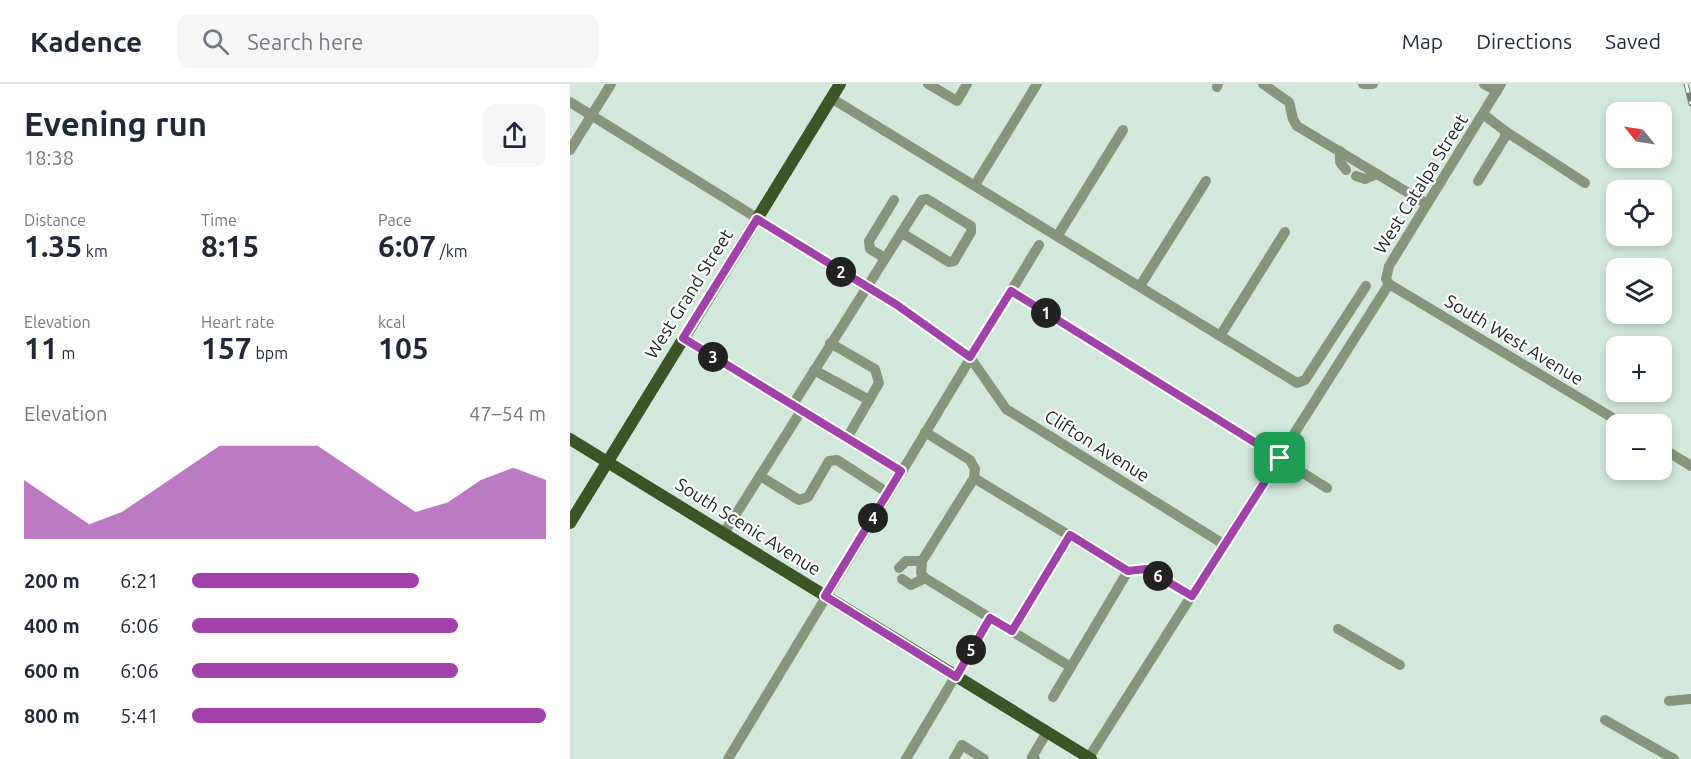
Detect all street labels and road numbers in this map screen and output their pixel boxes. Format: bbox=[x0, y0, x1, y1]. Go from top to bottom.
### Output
street label: West Catalpa Street bbox=[1369, 110, 1471, 257]
street label: West Grand Street bbox=[640, 225, 736, 362]
street label: South West Avenue bbox=[1442, 290, 1587, 388]
street label: Clifton Avenue bbox=[1042, 405, 1154, 485]
street label: South Scenic Avenue bbox=[672, 473, 825, 579]

